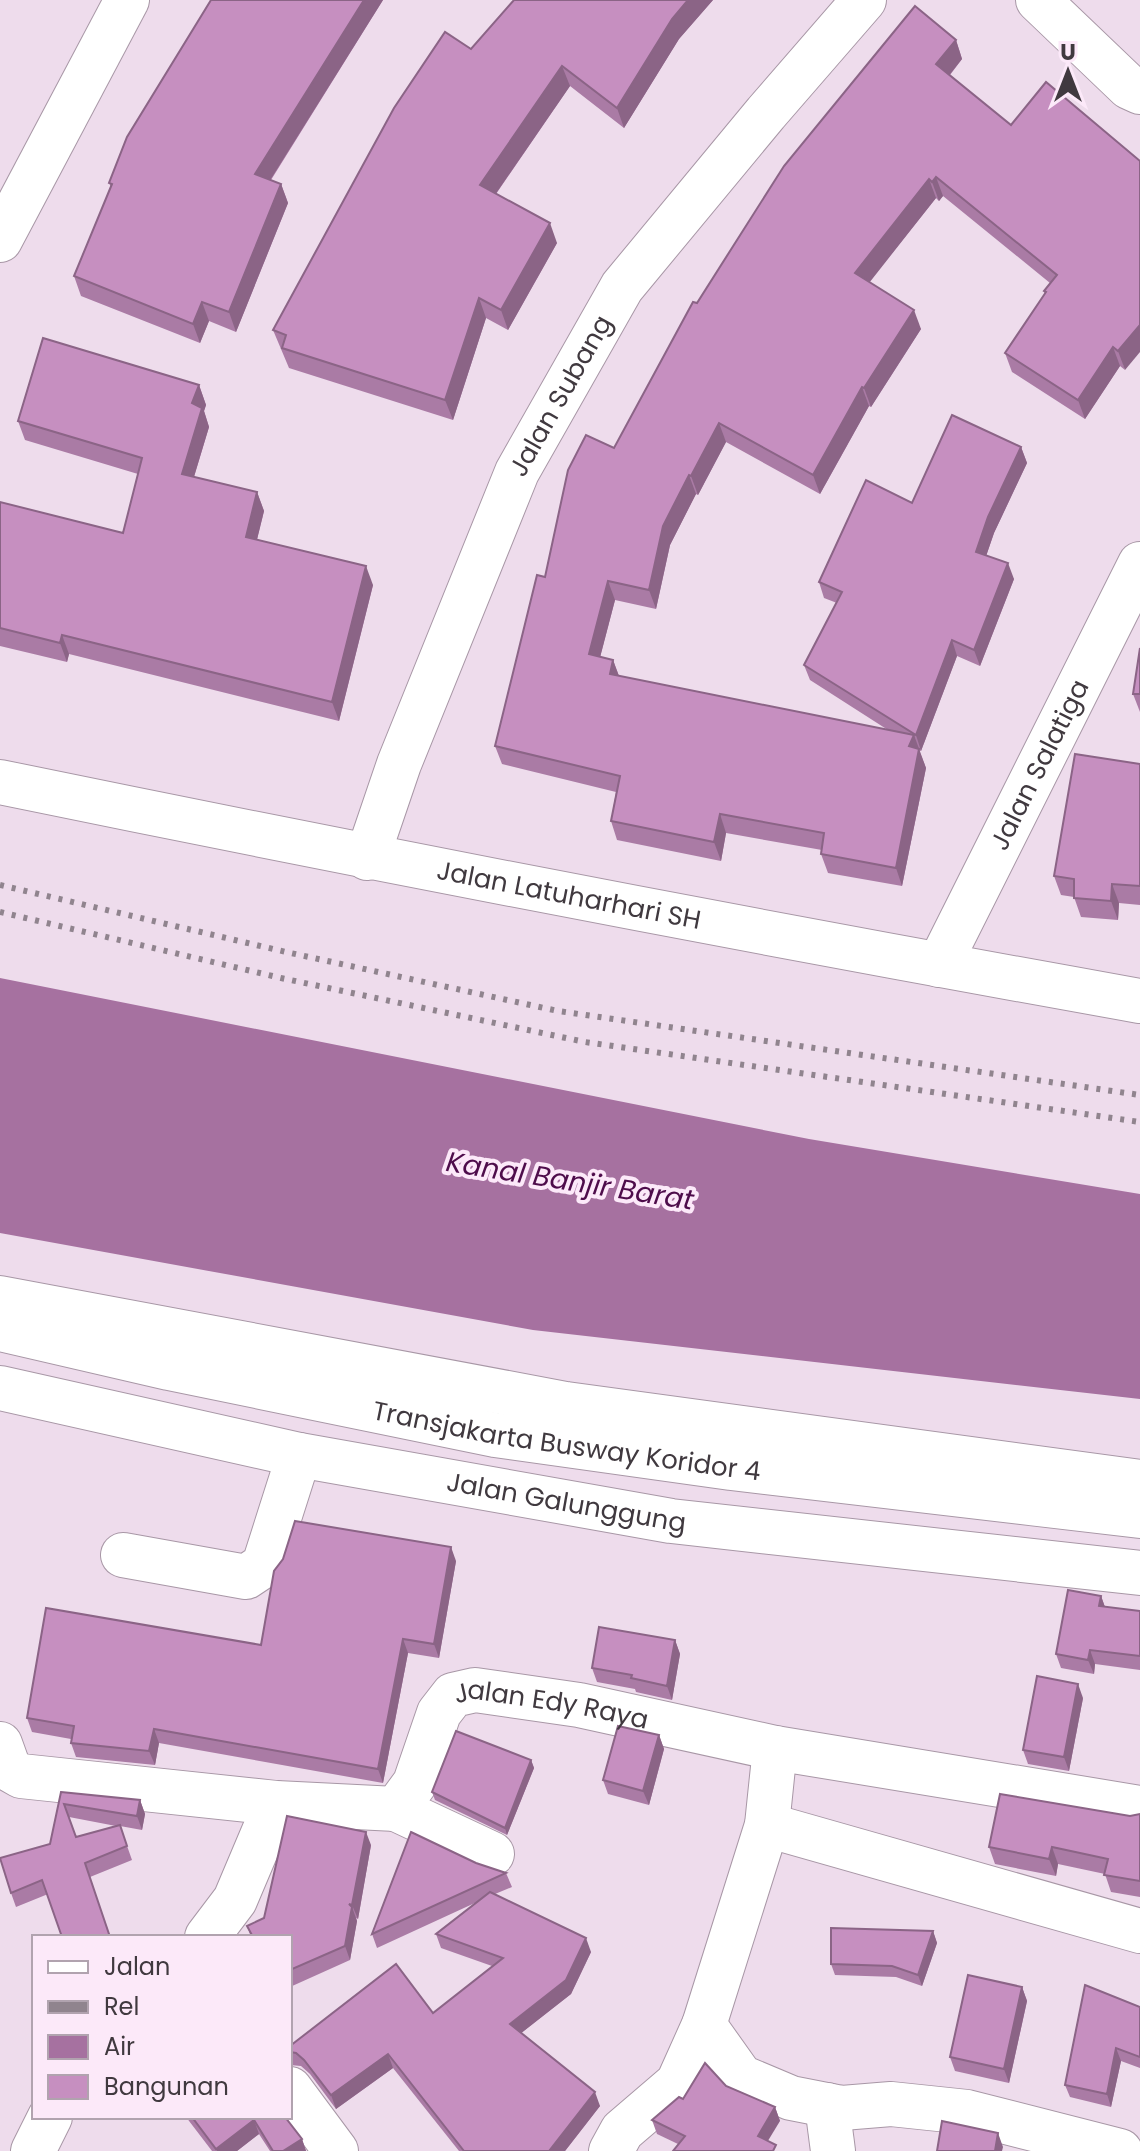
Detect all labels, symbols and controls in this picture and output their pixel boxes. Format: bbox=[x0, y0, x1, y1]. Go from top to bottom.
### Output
north arrow bbox=[1028, 32, 1108, 112]
text: U bbox=[1060, 37, 1076, 68]
street label: Jalan Subang bbox=[500, 308, 620, 483]
street label: Jalan Salatiga bbox=[981, 673, 1097, 856]
street label: Jalan Latuharhari SH bbox=[434, 852, 704, 938]
water label: Kanal Banjir Barat bbox=[443, 1142, 697, 1220]
street label: Transjakarta Busway Koridor 4 bbox=[369, 1392, 763, 1489]
street label: Jalan Galunggung bbox=[444, 1464, 688, 1541]
street label: Jalan Edy Raya bbox=[450, 1671, 652, 1738]
legend bbox=[32, 1935, 292, 2119]
text: Jalan bbox=[104, 1950, 170, 1983]
text: Rel bbox=[104, 1990, 139, 2023]
text: Air bbox=[104, 2030, 135, 2063]
text: Bangunan bbox=[104, 2070, 229, 2103]

